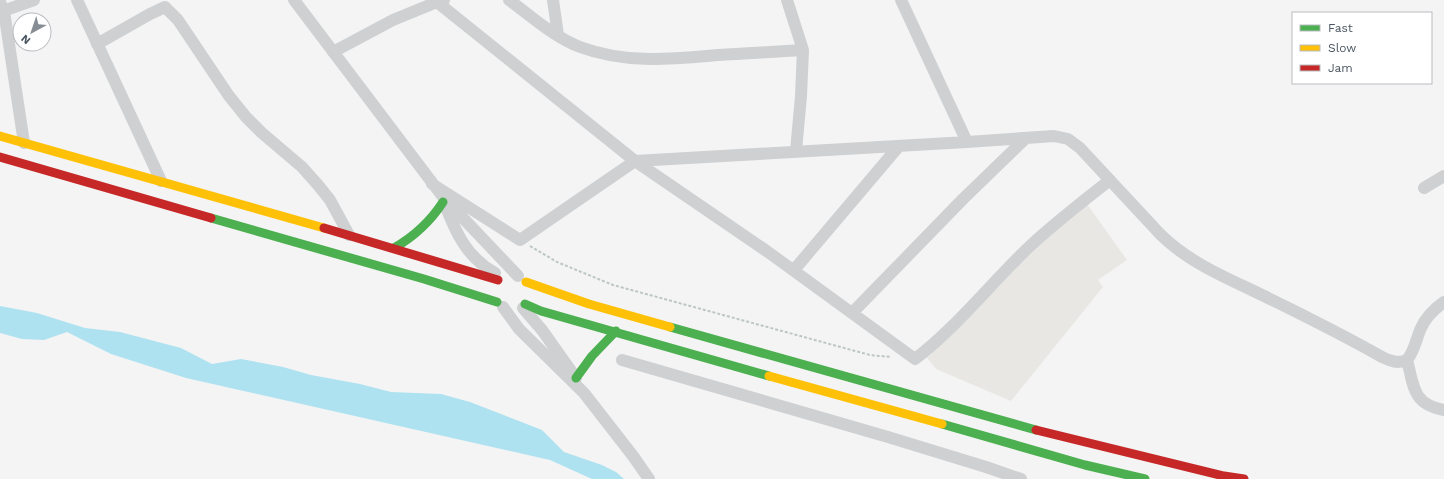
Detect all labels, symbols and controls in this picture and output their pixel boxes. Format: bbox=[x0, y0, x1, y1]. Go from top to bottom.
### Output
north arrow bbox=[12, 12, 52, 52]
legend bbox=[1292, 12, 1432, 84]
text: Fast bbox=[1328, 21, 1353, 35]
text: N bbox=[19, 32, 33, 47]
text: Slow bbox=[1328, 41, 1356, 55]
text: Jam bbox=[1328, 61, 1353, 75]

